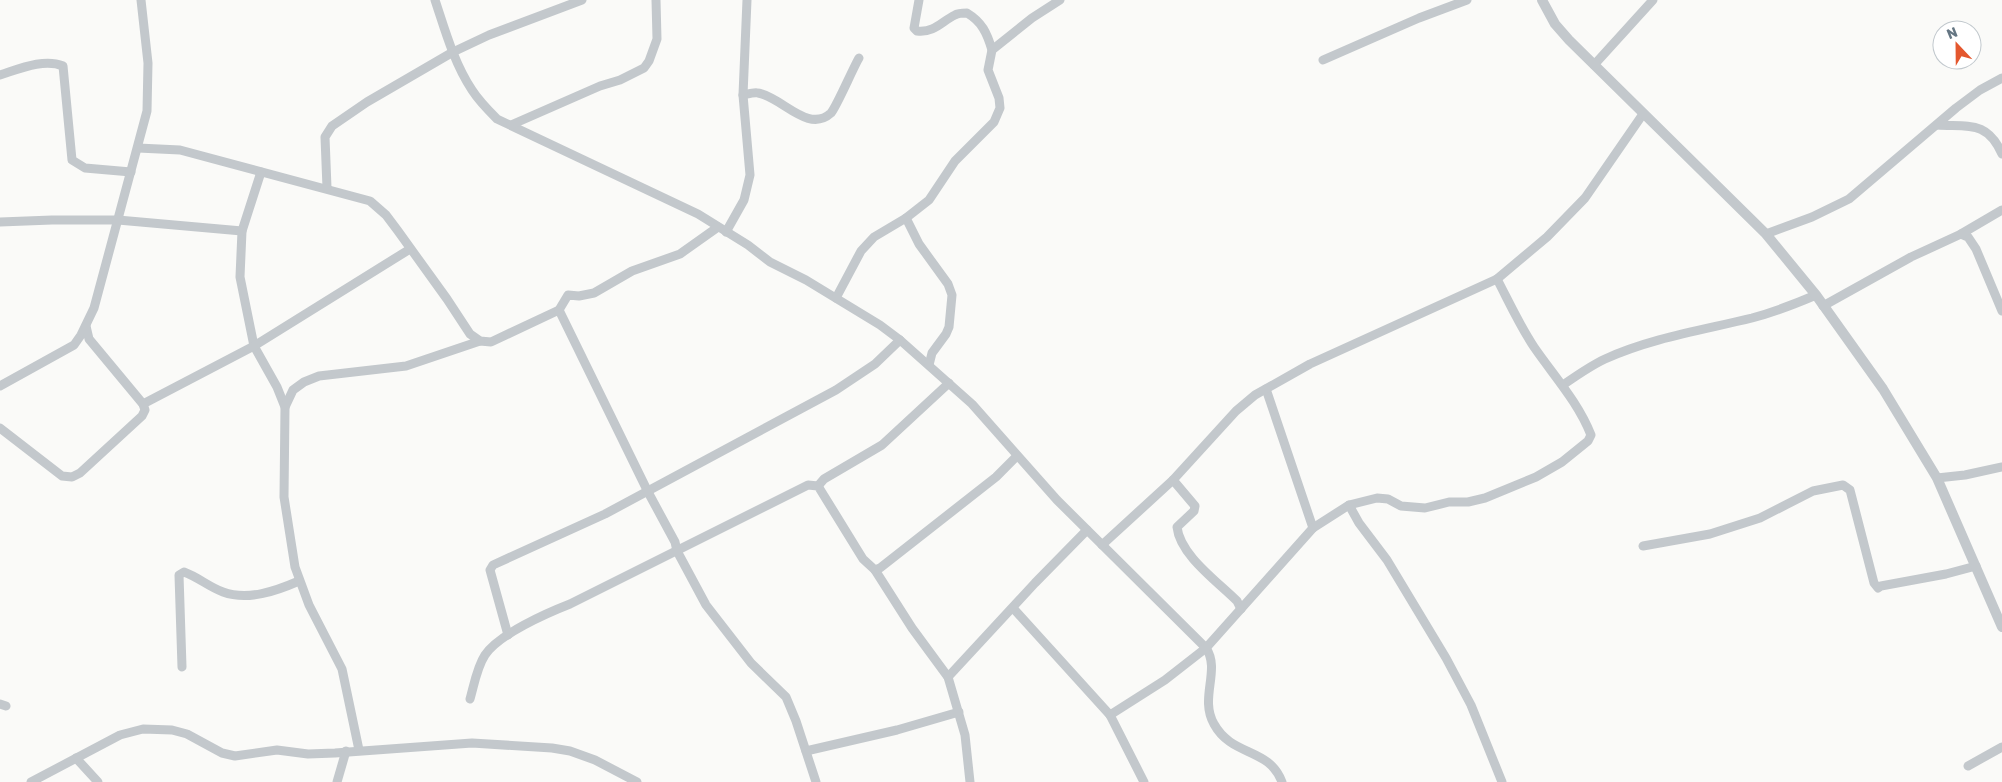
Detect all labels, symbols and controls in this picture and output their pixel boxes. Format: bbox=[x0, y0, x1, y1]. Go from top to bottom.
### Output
north arrow bbox=[1932, 20, 1982, 70]
text: N bbox=[1944, 24, 1960, 43]

